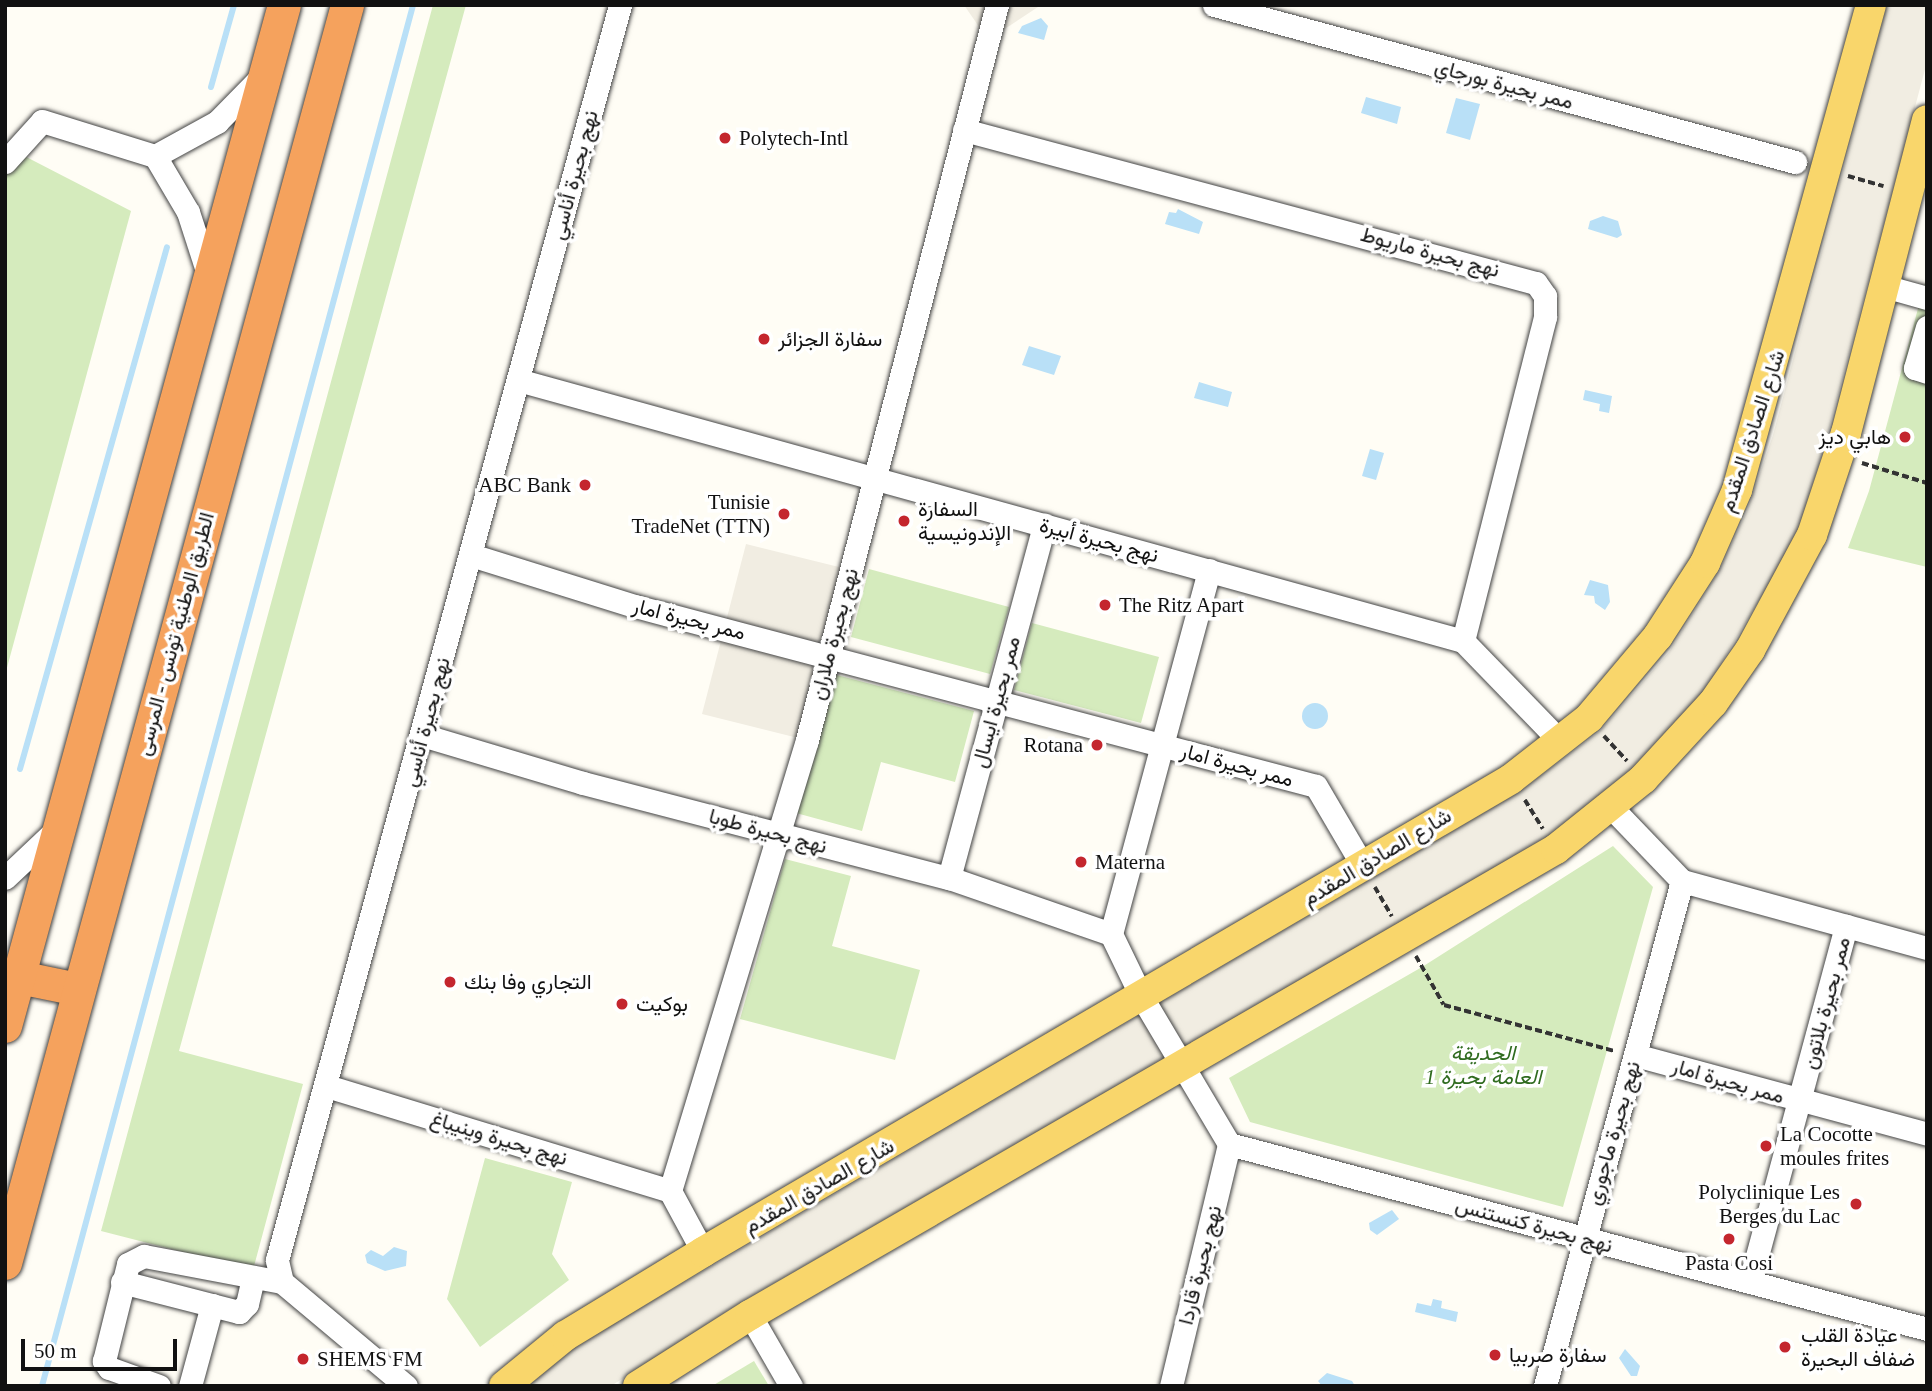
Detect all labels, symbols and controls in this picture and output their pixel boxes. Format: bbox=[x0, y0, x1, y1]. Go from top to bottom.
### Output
street label: ممر بحيرة بورجاي bbox=[1432, 53, 1576, 115]
street label: نهج بحيرة أناسي bbox=[545, 107, 603, 243]
place label: Polytech-Intl bbox=[739, 125, 849, 151]
marker: Polytech-Intl bbox=[717, 130, 733, 146]
street label: نهج بحيرة ماريوط bbox=[1358, 221, 1502, 283]
place label: سفارة الجزائر bbox=[778, 326, 882, 352]
marker: سفارة الجزائر bbox=[756, 331, 772, 347]
street label: شارع الصادق المقدم bbox=[1714, 347, 1790, 515]
place label: هابي ديز bbox=[1818, 424, 1891, 450]
marker: هابي ديز bbox=[1897, 429, 1913, 445]
place label: ABC Bank bbox=[478, 472, 571, 498]
marker: ABC Bank bbox=[577, 477, 593, 493]
place label: Tunisie TradeNet (TTN) bbox=[631, 489, 770, 539]
place label: السفارة الإندونيسية bbox=[918, 496, 1011, 546]
marker: Tunisie TradeNet (TTN) bbox=[776, 506, 792, 522]
street label: الطريق الوطنية تونس - المرسى bbox=[130, 510, 220, 758]
street label: نهج بحيرة أبيرة bbox=[1037, 512, 1161, 568]
marker: السفارة الإندونيسية bbox=[896, 513, 912, 529]
street label: نهج بحيرة ملاران bbox=[804, 565, 864, 703]
place label: The Ritz Apart bbox=[1119, 592, 1245, 618]
street label: ممر بحيرة امار bbox=[630, 593, 748, 645]
marker: The Ritz Apart bbox=[1097, 597, 1113, 613]
street label: ممر بحيرة ايسال bbox=[966, 634, 1026, 770]
street label: نهج بحيرة أناسي bbox=[397, 654, 455, 790]
place label: Rotana bbox=[1024, 732, 1083, 758]
marker: Rotana bbox=[1089, 737, 1105, 753]
street label: ممر بحيرة امار bbox=[1178, 738, 1296, 792]
street label: نهج بحيرة طوبا bbox=[706, 803, 830, 859]
street label: شارع الصادق المقدم bbox=[1298, 803, 1456, 911]
place label: Materna bbox=[1095, 849, 1165, 875]
marker: Materna bbox=[1073, 854, 1089, 870]
street label: ممر بحيرة بلاتون bbox=[1796, 934, 1856, 1072]
place label: التجاري وفا بنك bbox=[464, 969, 592, 995]
marker: التجاري وفا بنك bbox=[442, 974, 458, 990]
place label: بوكيت bbox=[636, 991, 688, 1017]
marker: بوكيت bbox=[614, 996, 630, 1012]
park label: الحديقة العامة بحيرة 1 bbox=[1425, 1040, 1541, 1090]
street label: ممر بحيرة امار bbox=[1669, 1053, 1787, 1109]
street label: نهج بحيرة ماجوري bbox=[1580, 1058, 1646, 1208]
street label: نهج بحيرة وينيباغ bbox=[427, 1105, 571, 1171]
place label: La Cocotte moules frites bbox=[1780, 1121, 1889, 1171]
street label: شارع الصادق المقدم bbox=[740, 1133, 898, 1239]
marker: La Cocotte moules frites bbox=[1758, 1138, 1774, 1154]
place label: Polyclinique Les Berges du Lac bbox=[1698, 1179, 1840, 1229]
street label: نهج بحيرة كنستنس bbox=[1453, 1192, 1615, 1258]
marker: Polyclinique Les Berges du Lac bbox=[1846, 1194, 1866, 1214]
street label: نهج بحيرة قاردا bbox=[1173, 1203, 1227, 1327]
marker: Pasta Cosi bbox=[1721, 1231, 1737, 1247]
place label: Pasta Cosi bbox=[1685, 1250, 1773, 1276]
place label: عيادة القلب ضفاف البحيرة bbox=[1801, 1322, 1915, 1372]
scale bar bbox=[24, 1324, 180, 1368]
marker: عيادة القلب ضفاف البحيرة bbox=[1775, 1337, 1795, 1357]
text: 50 m bbox=[34, 1339, 77, 1363]
place label: سفارة صربيا bbox=[1509, 1342, 1607, 1368]
place label: SHEMS FM bbox=[317, 1346, 423, 1372]
marker: سفارة صربيا bbox=[1487, 1347, 1503, 1363]
marker: SHEMS FM bbox=[295, 1351, 311, 1367]

